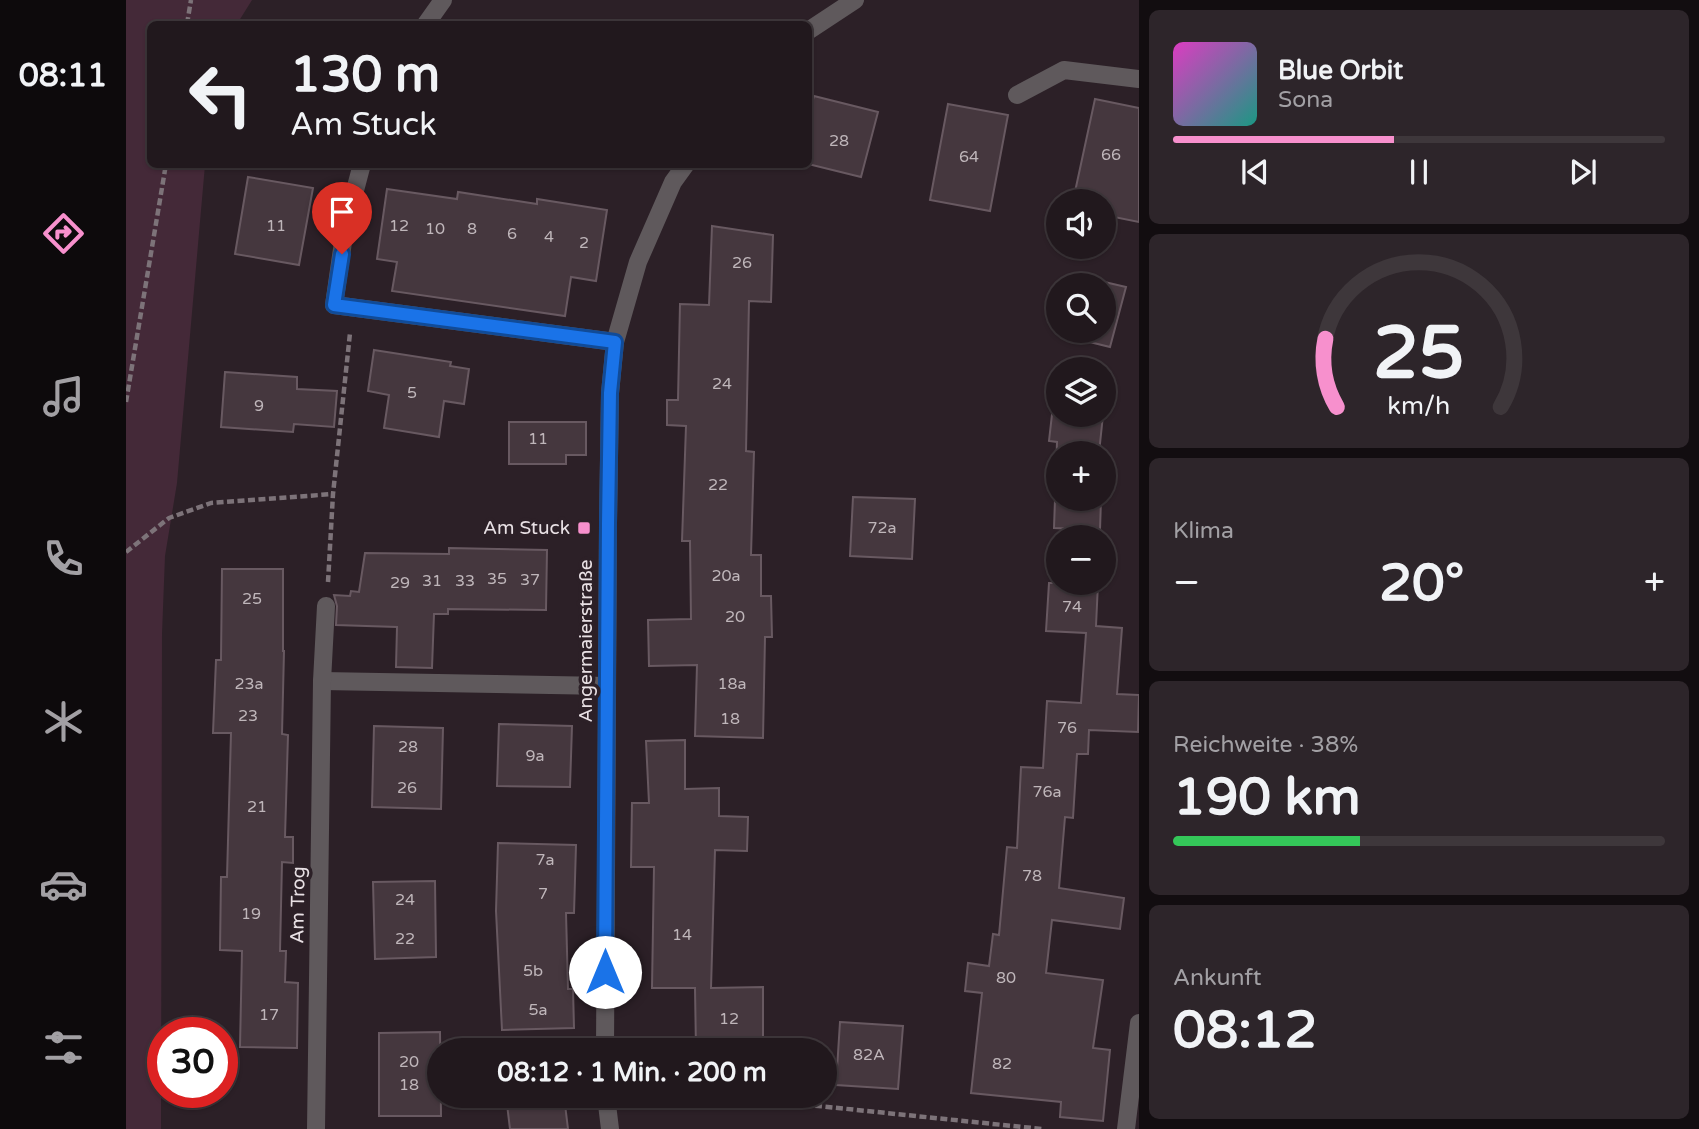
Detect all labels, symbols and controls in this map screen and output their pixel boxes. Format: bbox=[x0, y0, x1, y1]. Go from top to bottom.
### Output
text: 130 m bbox=[290, 46, 440, 105]
icon: left bbox=[175, 49, 266, 140]
text: Blue Orbit bbox=[1278, 55, 1403, 86]
text: 08:11 bbox=[19, 57, 107, 95]
text: Sona bbox=[1278, 86, 1333, 114]
text: Am Stuck bbox=[290, 106, 437, 144]
house number: 28 bbox=[829, 131, 849, 151]
house number: 66 bbox=[1101, 145, 1121, 165]
house number: 64 bbox=[959, 147, 979, 167]
icon: previous bbox=[1236, 153, 1274, 191]
icon: pause bbox=[1400, 153, 1438, 191]
icon: next bbox=[1564, 153, 1602, 191]
pin bbox=[312, 182, 372, 254]
map controls bbox=[1046, 189, 1116, 595]
button: sound bbox=[1046, 189, 1116, 259]
icon: arrive bbox=[323, 193, 361, 231]
icon: directions bbox=[39, 209, 88, 258]
house number: 11 bbox=[266, 216, 286, 236]
house number: 12 bbox=[389, 216, 409, 236]
house number: 10 bbox=[425, 219, 445, 239]
house number: 8 bbox=[467, 219, 477, 239]
house number: 6 bbox=[507, 224, 517, 244]
house number: 4 bbox=[544, 227, 554, 247]
house number: 2 bbox=[579, 233, 589, 253]
house number: 26 bbox=[732, 253, 752, 273]
button: search bbox=[1046, 273, 1116, 343]
text: 25 bbox=[1373, 310, 1465, 398]
button: layers bbox=[1046, 357, 1116, 427]
icon: music bbox=[39, 372, 88, 421]
house number: 24 bbox=[712, 374, 732, 394]
house number: 5 bbox=[407, 383, 417, 403]
text: km/h bbox=[1388, 390, 1450, 420]
house number: 9 bbox=[254, 396, 264, 416]
house number: 11 bbox=[528, 429, 548, 449]
button: + bbox=[1046, 441, 1116, 511]
house number: 22 bbox=[708, 475, 728, 495]
place label: Am Stuck bbox=[483, 517, 570, 539]
text: Klima bbox=[1173, 517, 1234, 545]
house number: 72a bbox=[867, 518, 897, 538]
marker: Am Stuck bbox=[576, 520, 592, 536]
button: − bbox=[1046, 525, 1116, 595]
icon: phone bbox=[39, 534, 88, 583]
text: 20° bbox=[1379, 552, 1464, 615]
street label: Angermaierstraße bbox=[575, 559, 597, 723]
text: − bbox=[1173, 560, 1200, 606]
text: + bbox=[1644, 560, 1665, 606]
house number: 20a bbox=[711, 566, 741, 586]
house number: 35 bbox=[487, 569, 507, 589]
house number: 37 bbox=[520, 570, 540, 590]
house number: 31 bbox=[422, 571, 442, 591]
house number: 33 bbox=[455, 571, 475, 591]
house number: 29 bbox=[390, 573, 410, 593]
house number: 25 bbox=[242, 589, 262, 609]
house number: 74 bbox=[1062, 597, 1082, 617]
house number: 20 bbox=[725, 607, 745, 627]
house number: 23a bbox=[234, 674, 264, 694]
house number: 18a bbox=[717, 674, 747, 694]
icon: climate bbox=[39, 697, 88, 746]
house number: 23 bbox=[238, 706, 258, 726]
house number: 18 bbox=[720, 709, 740, 729]
house number: 76 bbox=[1057, 718, 1077, 738]
text: Reichweite · 38% bbox=[1173, 731, 1358, 759]
house number: 28 bbox=[398, 737, 418, 757]
house number: 9a bbox=[525, 746, 545, 766]
text: 190 km bbox=[1173, 766, 1361, 829]
house number: 26 bbox=[397, 778, 417, 798]
house number: 76a bbox=[1032, 782, 1062, 802]
house number: 21 bbox=[247, 797, 267, 817]
house number: 7a bbox=[535, 850, 555, 870]
icon: car bbox=[39, 860, 88, 909]
street label: Am Trog bbox=[286, 866, 310, 944]
house number: 78 bbox=[1022, 866, 1042, 886]
house number: 7 bbox=[538, 884, 548, 904]
house number: 24 bbox=[395, 890, 415, 910]
house number: 19 bbox=[241, 904, 261, 924]
house number: 14 bbox=[672, 925, 692, 945]
house number: 22 bbox=[395, 929, 415, 949]
position arrow bbox=[568, 935, 642, 1009]
house number: 5b bbox=[523, 961, 543, 981]
text: Ankunft bbox=[1173, 964, 1262, 992]
house number: 80 bbox=[996, 968, 1016, 988]
text: 08:12 bbox=[1173, 999, 1317, 1062]
house number: 5a bbox=[528, 1000, 548, 1020]
house number: 17 bbox=[259, 1005, 279, 1025]
house number: 12 bbox=[719, 1009, 739, 1029]
speed limit sign: 30 bbox=[147, 1017, 238, 1108]
icon: filters bbox=[39, 1023, 88, 1072]
house number: 82A bbox=[853, 1045, 885, 1065]
house number: 20 bbox=[399, 1052, 419, 1072]
house number: 82 bbox=[992, 1054, 1012, 1074]
text: 08:12 · 1 Min. · 200 m bbox=[497, 1057, 767, 1088]
house number: 18 bbox=[399, 1075, 419, 1095]

